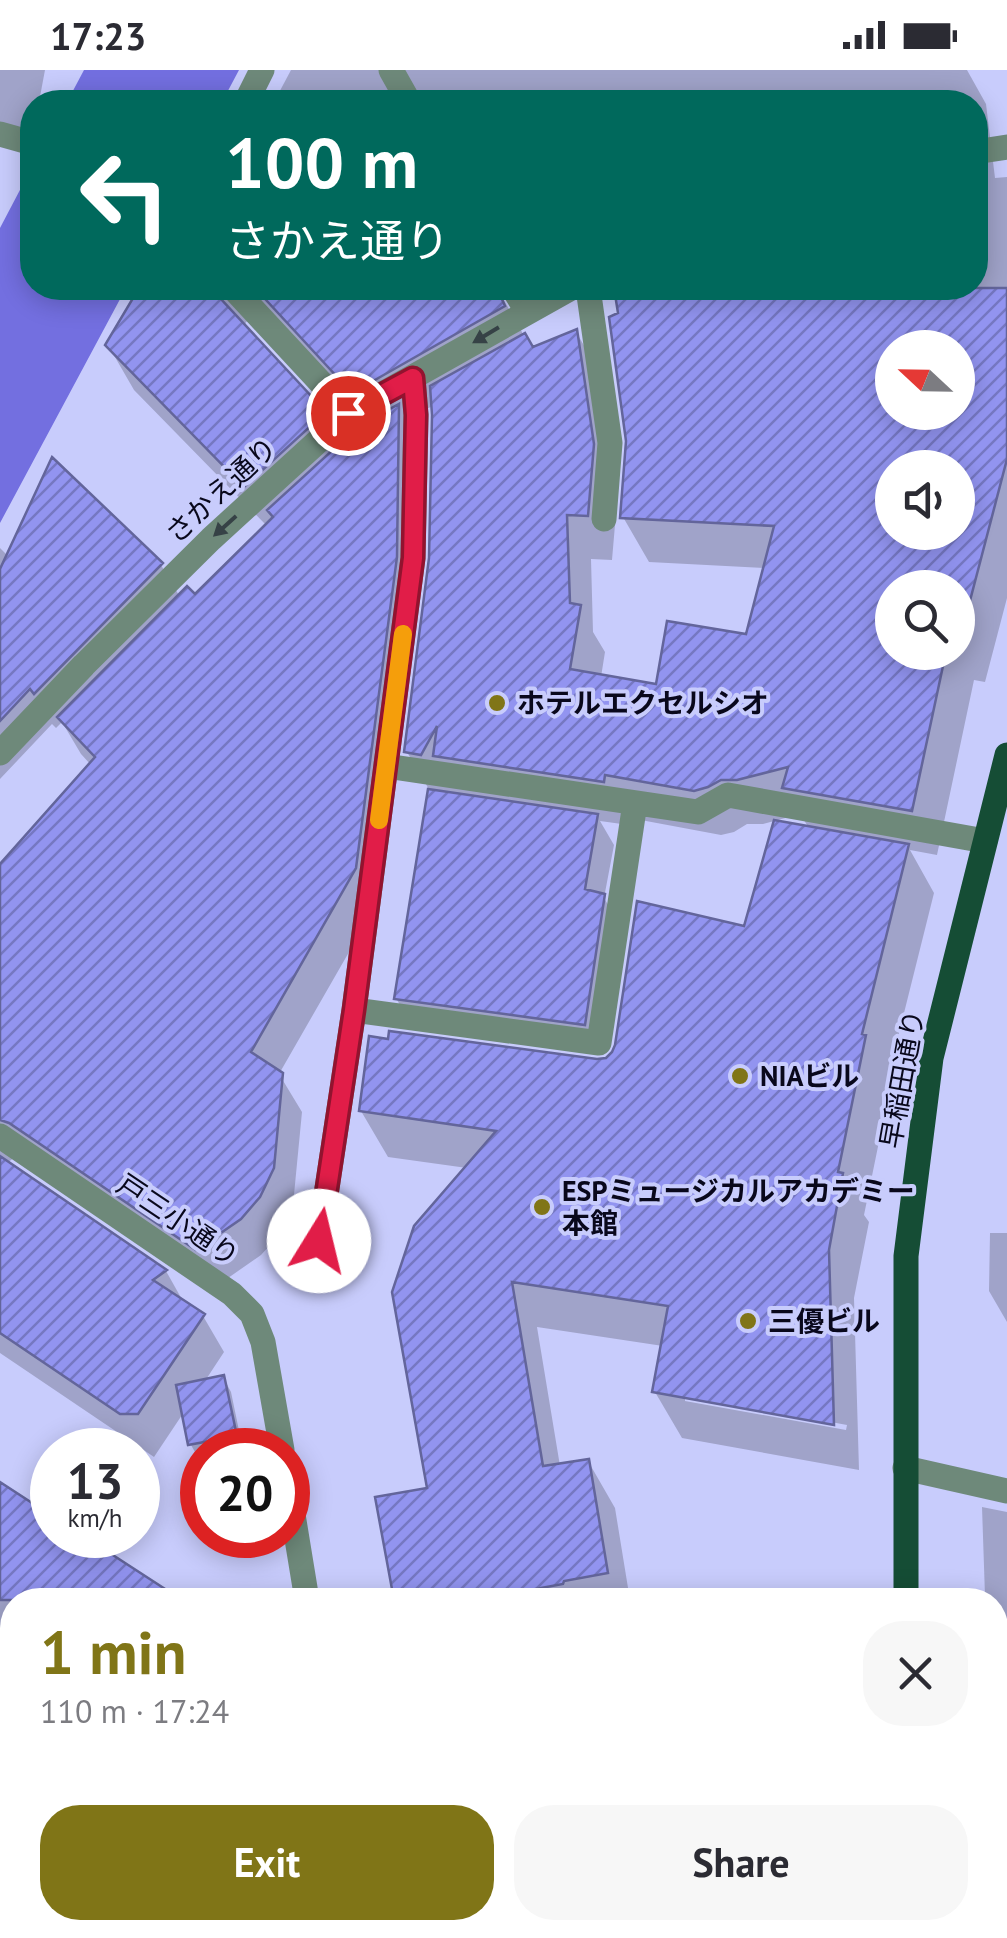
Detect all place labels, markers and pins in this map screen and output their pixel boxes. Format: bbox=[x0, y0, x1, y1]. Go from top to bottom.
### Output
pin bbox=[306, 371, 391, 456]
place label: ホテルエクセルシオ bbox=[517, 684, 769, 721]
marker: ホテルエクセルシオ bbox=[486, 692, 508, 714]
place label: NIAビル bbox=[760, 1057, 859, 1094]
marker: NIAビル bbox=[729, 1065, 751, 1087]
place label: ESPミュージカルアカデミー 本館 bbox=[562, 1172, 915, 1241]
marker: ESPミュージカルアカデミー 本館 bbox=[531, 1196, 553, 1218]
place label: 三優ビル bbox=[768, 1302, 880, 1339]
marker: 三優ビル bbox=[737, 1310, 759, 1332]

